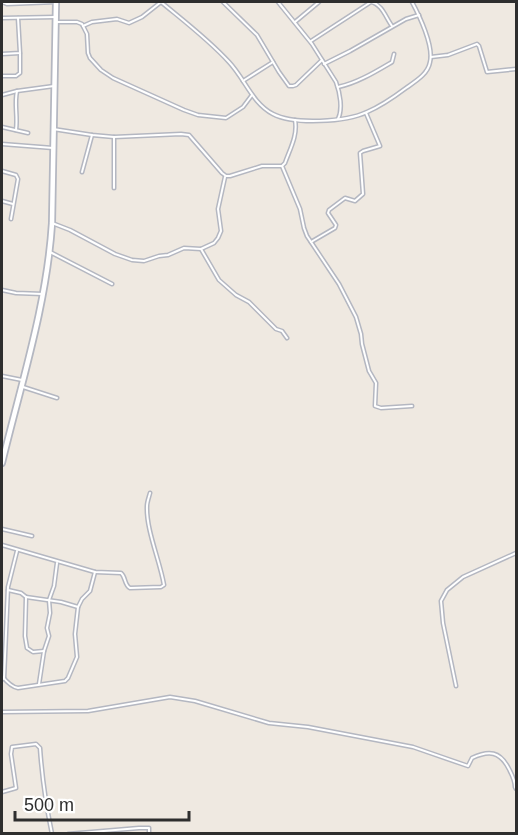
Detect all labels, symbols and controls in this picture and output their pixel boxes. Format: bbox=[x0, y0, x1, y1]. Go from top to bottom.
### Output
scale bar bbox=[15, 784, 189, 822]
text: 500 m bbox=[24, 795, 74, 815]

